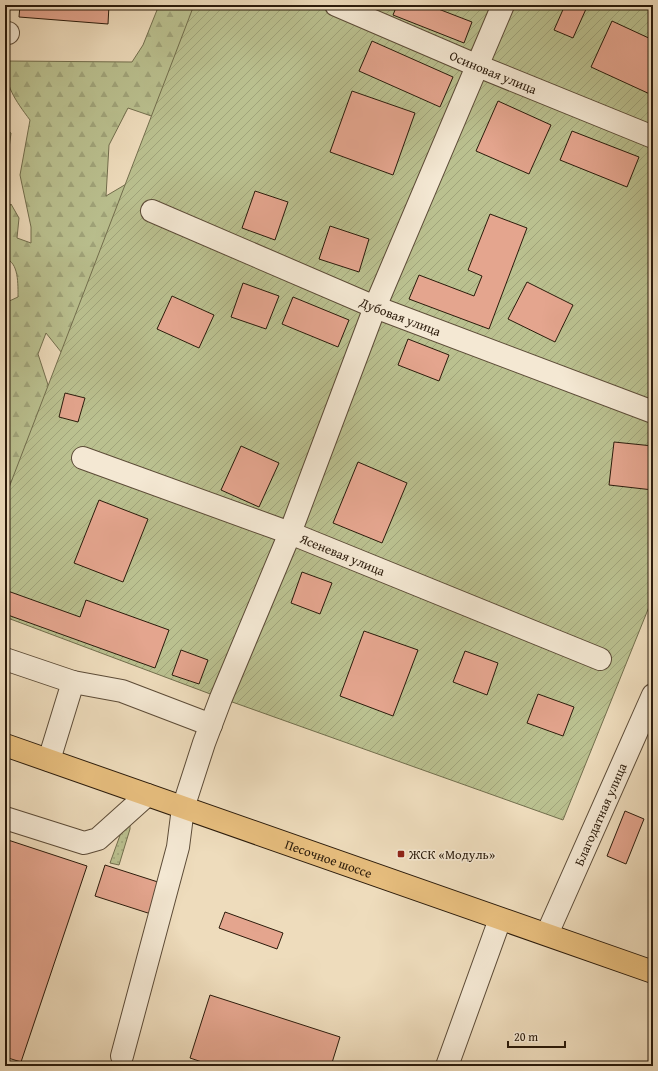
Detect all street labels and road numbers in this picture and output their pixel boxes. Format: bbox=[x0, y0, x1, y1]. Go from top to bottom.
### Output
street label: Осиновая улица bbox=[447, 45, 541, 99]
street label: Дубовая улица bbox=[356, 292, 445, 341]
street label: Ясеневая улица bbox=[296, 528, 389, 581]
street label: Благодатная улица bbox=[569, 759, 632, 869]
street label: Песочное шоссе bbox=[283, 834, 375, 882]

